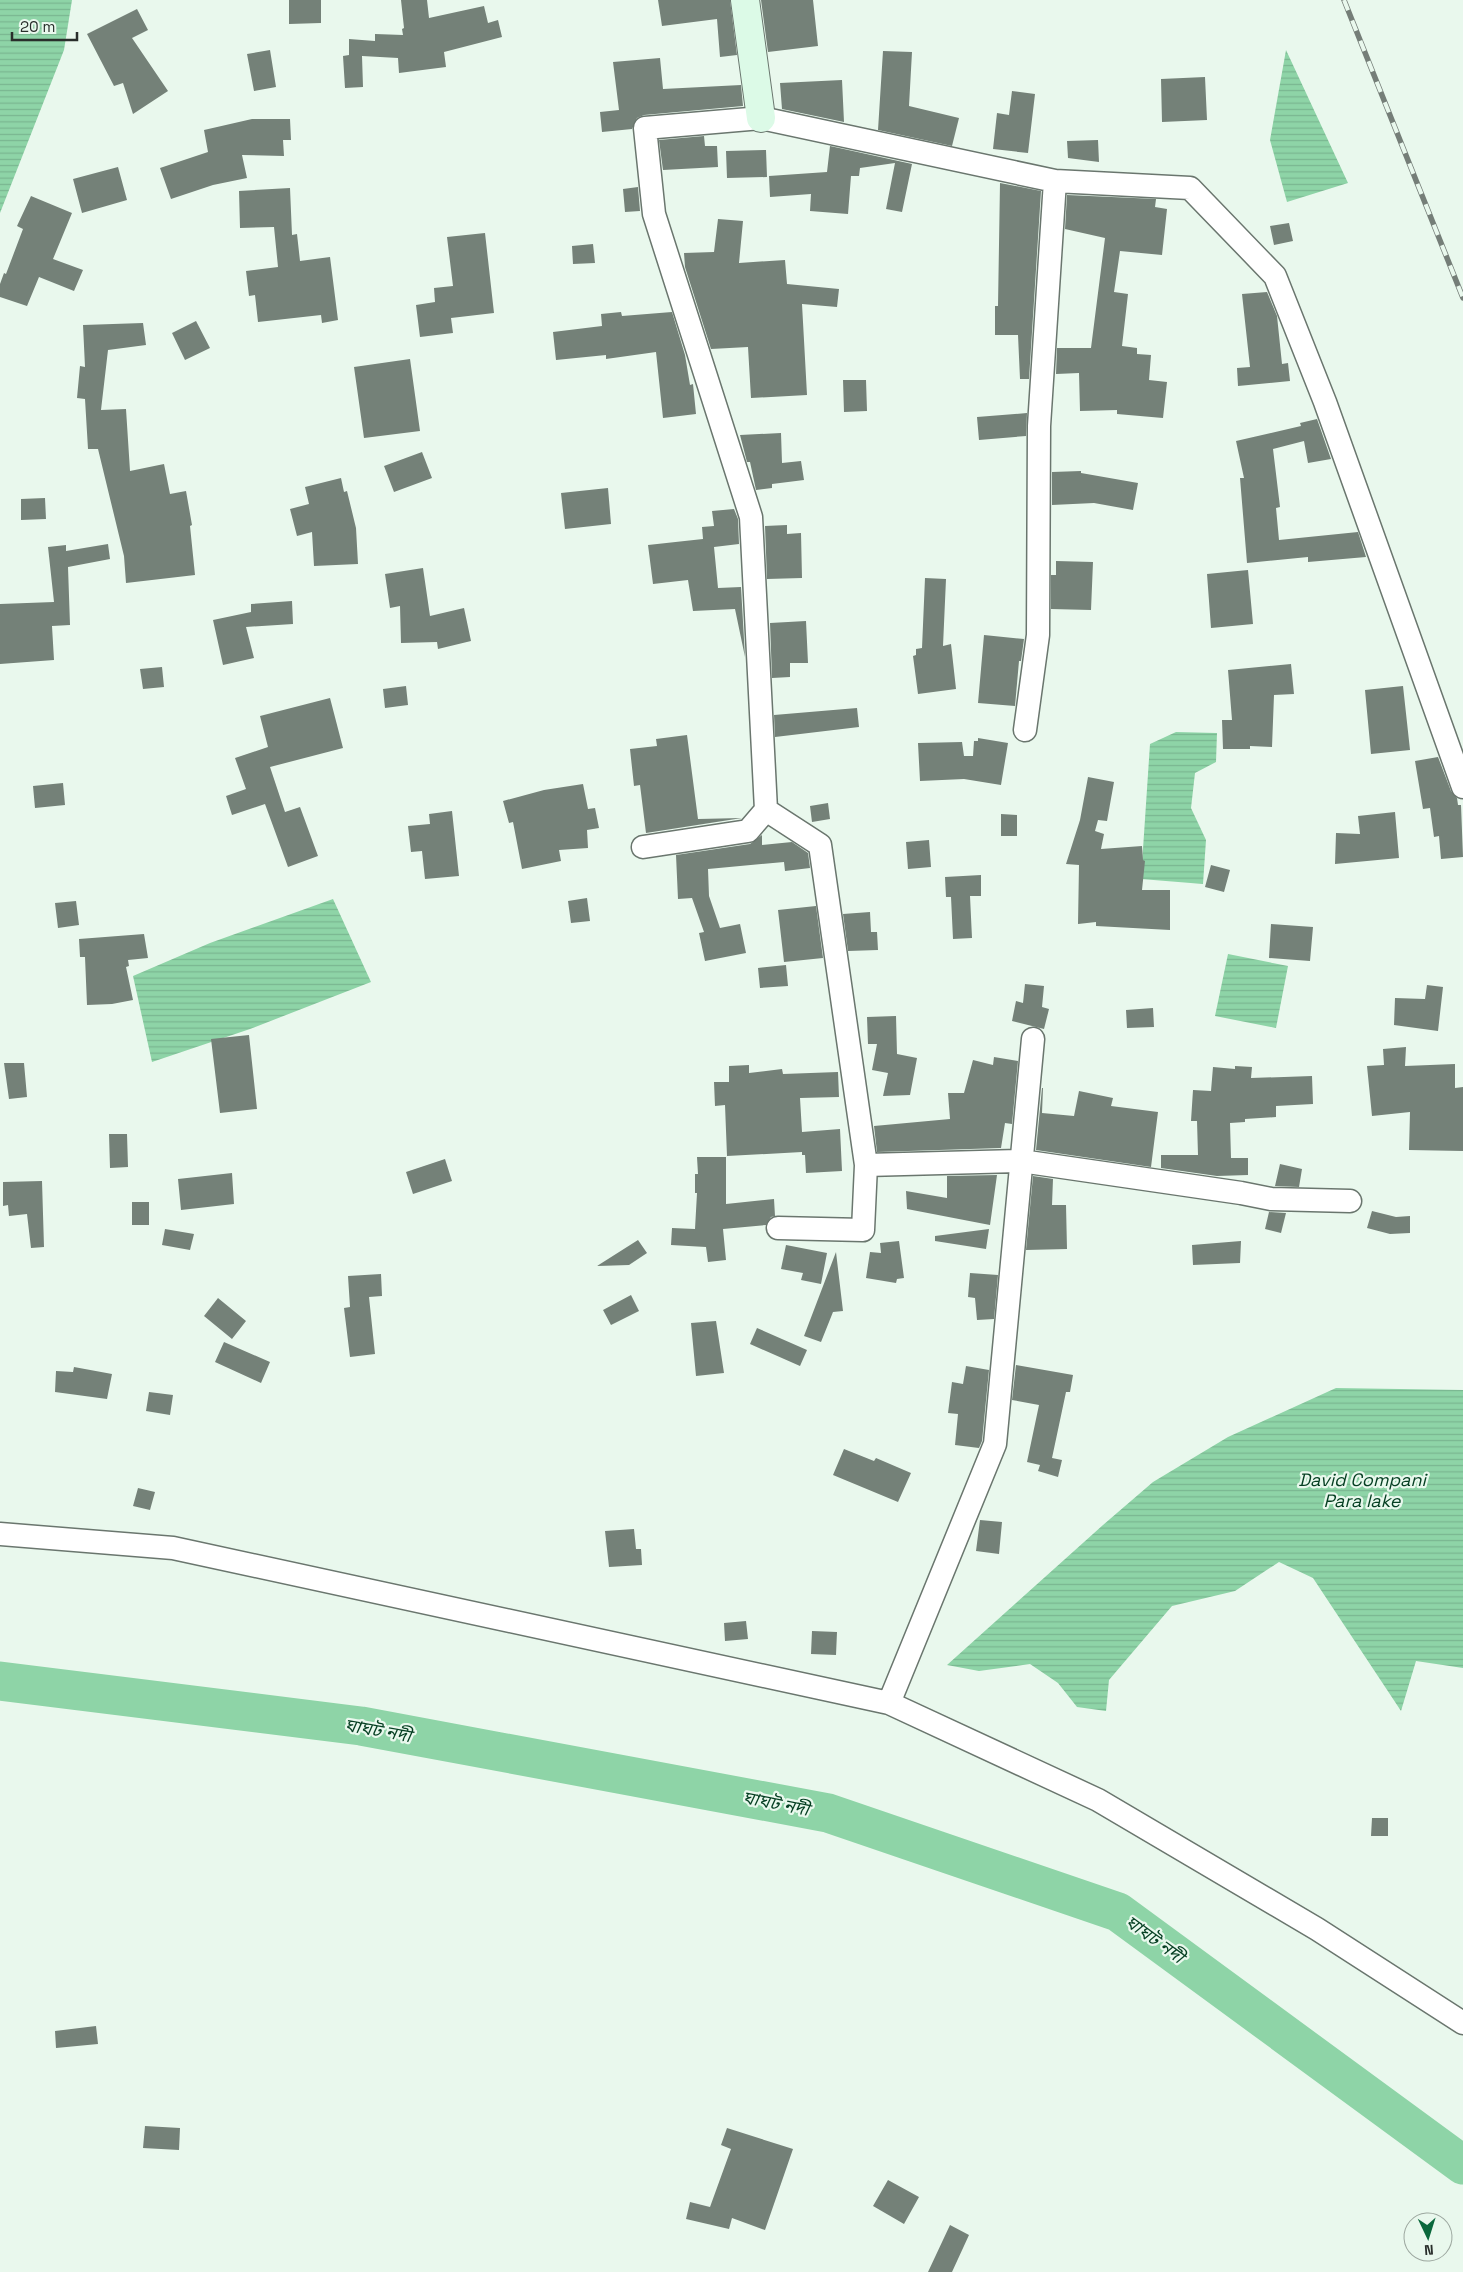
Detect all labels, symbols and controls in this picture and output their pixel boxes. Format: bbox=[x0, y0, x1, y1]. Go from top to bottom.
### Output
scale bar bbox=[12, 10, 78, 42]
text: 20 m bbox=[20, 17, 55, 36]
water label: David Compani Para lake bbox=[1298, 1468, 1428, 1512]
water label: ঘাঘট নদী bbox=[343, 1713, 416, 1748]
water label: ঘাঘট নদী bbox=[741, 1785, 814, 1821]
water label: ঘাঘট নদী bbox=[1121, 1910, 1192, 1970]
north arrow bbox=[1403, 2212, 1453, 2262]
text: N bbox=[1424, 2241, 1434, 2259]

